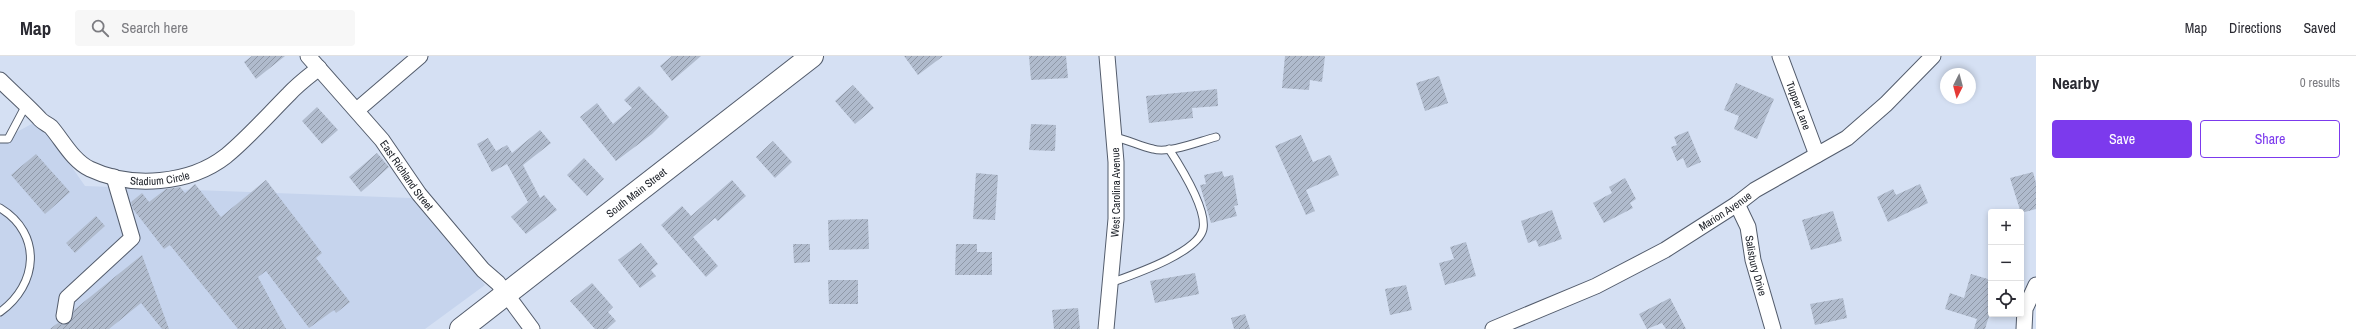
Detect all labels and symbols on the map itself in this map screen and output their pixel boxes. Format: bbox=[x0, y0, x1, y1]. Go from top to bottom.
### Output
north arrow bbox=[1940, 68, 1976, 104]
street label: Tupper Lane bbox=[1783, 80, 1814, 132]
street label: East Richland Street bbox=[377, 137, 437, 213]
street label: West Carolina Avenue bbox=[1107, 147, 1123, 238]
street label: South Main Street bbox=[603, 165, 670, 221]
street label: Stadium Circle bbox=[129, 168, 191, 188]
street label: Marion Avenue bbox=[1696, 188, 1754, 234]
street label: Salisbury Drive bbox=[1742, 234, 1770, 298]

